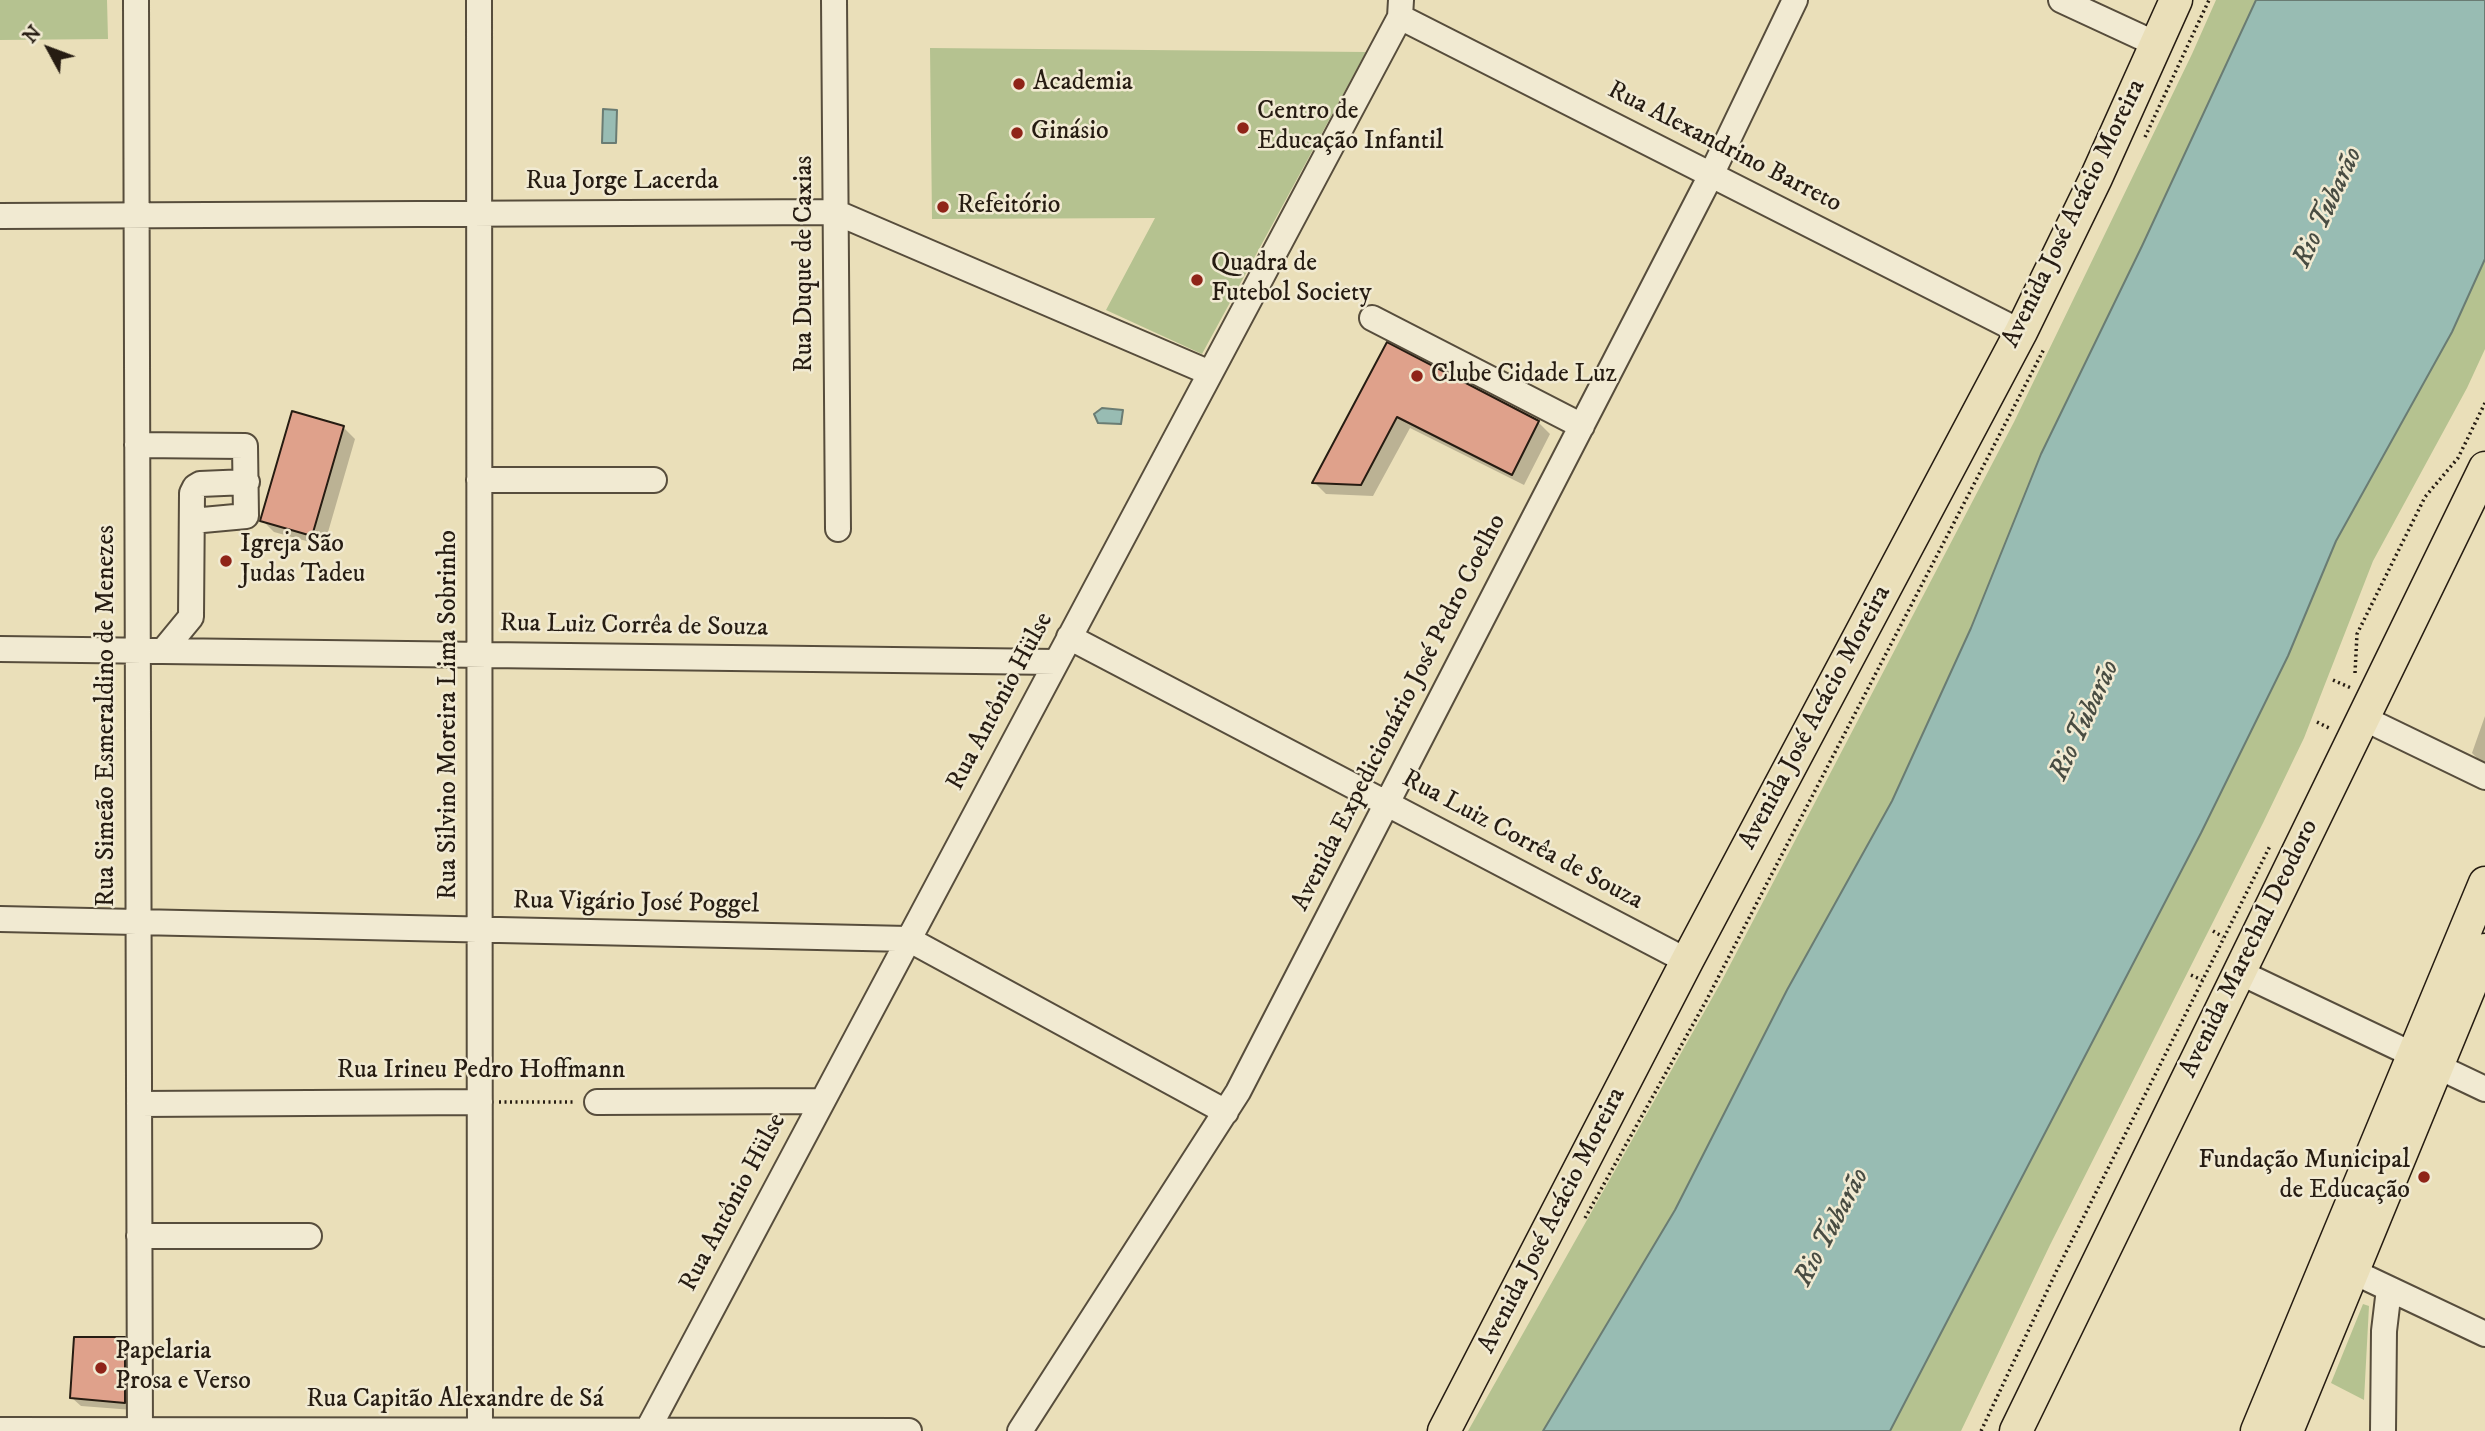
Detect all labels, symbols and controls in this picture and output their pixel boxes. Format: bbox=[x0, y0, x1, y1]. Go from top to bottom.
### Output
north arrow bbox=[14, 14, 84, 84]
text: N bbox=[19, 21, 47, 48]
place label: Academia bbox=[1033, 68, 1133, 100]
street label: Rua Alexandrino Barreto bbox=[1602, 75, 1846, 221]
street label: Avenida José Acácio Moreira bbox=[1996, 75, 2154, 353]
marker: Academia bbox=[1011, 76, 1027, 92]
place label: Centro de Educação Infantil bbox=[1257, 97, 1444, 158]
place label: Ginásio bbox=[1031, 117, 1109, 149]
marker: Centro de Educação Infantil bbox=[1235, 120, 1251, 136]
marker: Ginásio bbox=[1009, 125, 1025, 141]
water label: Rio Tubarão bbox=[2287, 143, 2371, 273]
street label: Rua Duque de Caxias bbox=[790, 155, 822, 373]
street label: Rua Jorge Lacerda bbox=[526, 167, 718, 199]
place label: Refeitório bbox=[957, 191, 1060, 223]
marker: Refeitório bbox=[935, 199, 951, 215]
place label: Quadra de Futebol Society bbox=[1211, 249, 1372, 310]
marker: Quadra de Futebol Society bbox=[1189, 272, 1205, 288]
place label: Clube Cidade Luz bbox=[1431, 360, 1617, 392]
marker: Clube Cidade Luz bbox=[1409, 368, 1425, 384]
street label: Avenida Expedicionário José Pedro Coelho bbox=[1286, 509, 1514, 917]
street label: Rua Simeão Esmeraldino de Menezes bbox=[92, 525, 124, 907]
place label: Igreja São Judas Tadeu bbox=[240, 530, 365, 592]
street label: Rua Silvino Moreira Lima Sobrinho bbox=[434, 530, 466, 900]
marker: Igreja São Judas Tadeu bbox=[218, 553, 234, 569]
street label: Avenida José Acácio Moreira bbox=[1733, 581, 1899, 855]
street label: Rua Antônio Hülse bbox=[941, 608, 1061, 796]
street label: Rua Luiz Corrêa de Souza bbox=[500, 609, 768, 645]
water label: Rio Tubarão bbox=[2044, 656, 2128, 786]
street label: Rua Luiz Corrêa de Souza bbox=[1396, 764, 1648, 918]
street label: Avenida Marechal Deodoro bbox=[2174, 815, 2326, 1083]
street label: Rua Vigário José Poggel bbox=[513, 886, 759, 922]
street label: Rua Irineu Pedro Hoffmann bbox=[337, 1056, 625, 1088]
street label: Avenida José Acácio Moreira bbox=[1472, 1083, 1634, 1359]
street label: Rua Antônio Hülse bbox=[674, 1109, 794, 1297]
place label: Fundação Municipal de Educação bbox=[2198, 1146, 2410, 1208]
water label: Rio Tubarão bbox=[1788, 1163, 1878, 1293]
marker: Fundação Municipal de Educação bbox=[2416, 1169, 2432, 1185]
place label: Papelaria Prosa e Verso bbox=[115, 1337, 251, 1398]
marker: Papelaria Prosa e Verso bbox=[93, 1360, 109, 1376]
street label: Rua Capitão Alexandre de Sá bbox=[306, 1385, 604, 1417]

